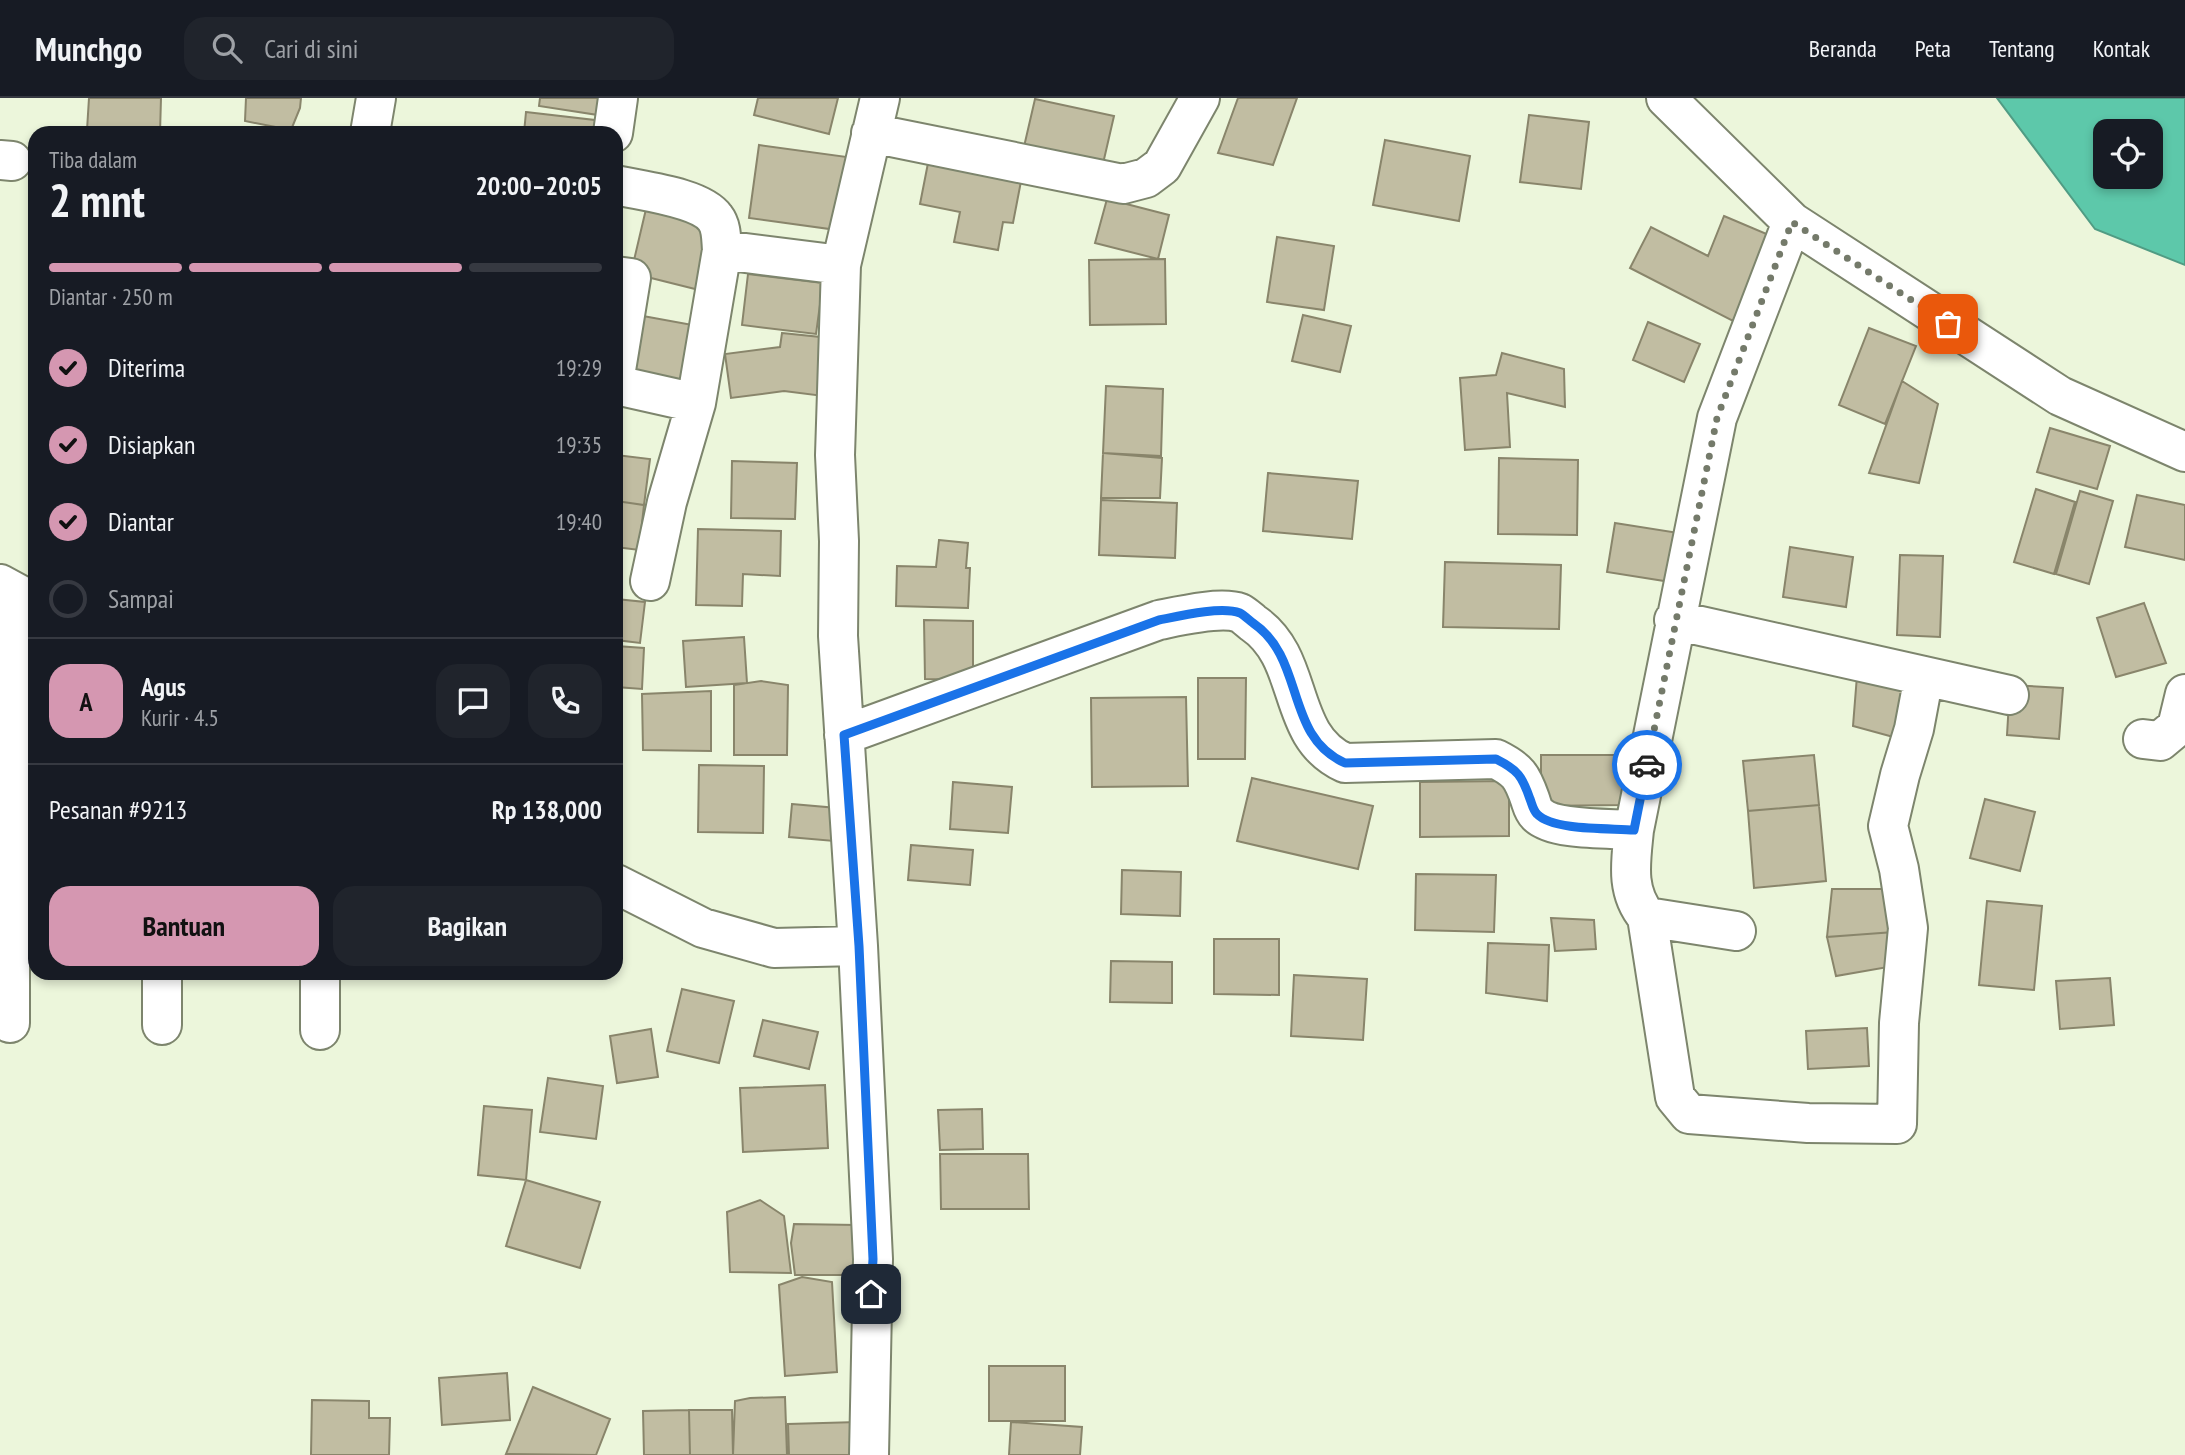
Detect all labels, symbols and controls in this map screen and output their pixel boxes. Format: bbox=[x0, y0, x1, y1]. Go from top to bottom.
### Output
search box bbox=[184, 17, 674, 80]
text: Munchgo bbox=[35, 27, 142, 70]
icon: search bbox=[208, 29, 246, 67]
text: Cari di sini bbox=[264, 32, 358, 65]
text: Beranda bbox=[1809, 33, 1877, 64]
text: Peta bbox=[1915, 33, 1951, 64]
text: Tentang bbox=[1989, 33, 2055, 64]
text: Kontak bbox=[2093, 33, 2150, 64]
map controls bbox=[2093, 119, 2163, 189]
button: locate bbox=[2093, 119, 2163, 189]
text: Tiba dalam bbox=[49, 145, 137, 174]
text: 20:00–20:05 bbox=[475, 169, 602, 202]
text: 2 mnt bbox=[49, 170, 145, 230]
text: Diantar · 250 m bbox=[49, 282, 173, 311]
pin bbox=[1918, 294, 1978, 354]
icon: bag bbox=[1929, 305, 1967, 343]
icon: check bbox=[49, 349, 87, 387]
text: Diterima bbox=[108, 351, 185, 384]
text: 19:29 bbox=[556, 353, 602, 382]
icon: check bbox=[49, 426, 87, 464]
text: Disiapkan bbox=[108, 428, 195, 461]
text: 19:35 bbox=[556, 430, 602, 459]
icon: check bbox=[49, 503, 87, 541]
text: Diantar bbox=[108, 505, 174, 538]
text: 19:40 bbox=[556, 507, 602, 536]
text: Sampai bbox=[108, 582, 174, 615]
button: chat bbox=[436, 664, 510, 738]
button: phone bbox=[528, 664, 602, 738]
text: Agus bbox=[141, 670, 186, 703]
text: A bbox=[79, 685, 93, 718]
text: Kurir · 4.5 bbox=[141, 703, 219, 732]
courier bbox=[1612, 730, 1682, 800]
icon: car bbox=[1628, 746, 1666, 784]
text: Pesanan #9213 bbox=[49, 793, 187, 826]
text: Rp 138,000 bbox=[492, 793, 602, 826]
button: Bantuan bbox=[49, 886, 319, 966]
button: Bagikan bbox=[333, 886, 602, 966]
pin bbox=[841, 1264, 901, 1324]
icon: home bbox=[852, 1275, 890, 1313]

